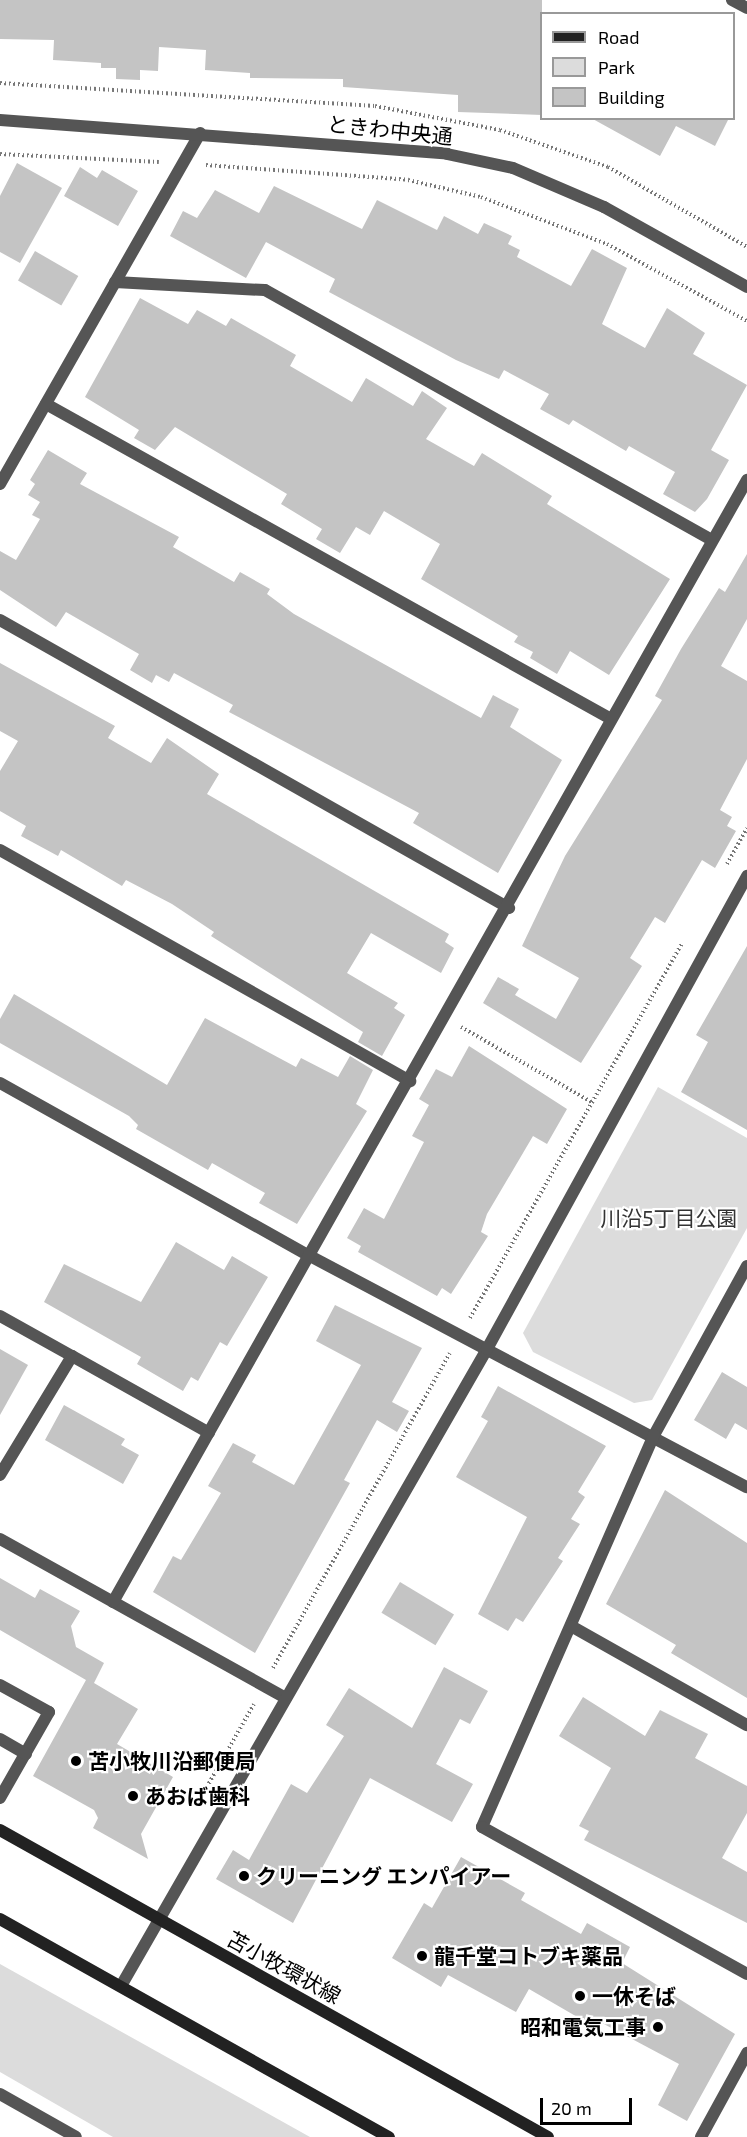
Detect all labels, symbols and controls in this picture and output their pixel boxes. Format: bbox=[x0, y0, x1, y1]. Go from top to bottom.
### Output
legend bbox=[540, 12, 735, 120]
text: Road bbox=[598, 26, 639, 48]
text: Park bbox=[598, 56, 635, 78]
text: Building bbox=[598, 86, 665, 108]
street label: ときわ中央通 bbox=[326, 111, 454, 149]
park label: 川沿5丁目公園 bbox=[600, 1205, 738, 1231]
place label: 苫小牧川沿郵便局 bbox=[88, 1748, 256, 1774]
marker: 苫小牧川沿郵便局 bbox=[69, 1754, 83, 1768]
place label: あおば歯科 bbox=[145, 1783, 250, 1809]
marker: あおば歯科 bbox=[126, 1789, 140, 1803]
place label: クリーニング エンパイアー bbox=[256, 1863, 511, 1889]
marker: クリーニング エンパイアー bbox=[237, 1869, 251, 1883]
street label: 苫小牧環状線 bbox=[223, 1925, 345, 2009]
place label: 龍千堂コトブキ薬品 bbox=[434, 1943, 623, 1969]
marker: 龍千堂コトブキ薬品 bbox=[415, 1949, 429, 1963]
place label: 一休そば bbox=[592, 1983, 676, 2009]
marker: 一休そば bbox=[573, 1989, 587, 2003]
place label: 昭和電気工事 bbox=[520, 2014, 646, 2040]
marker: 昭和電気工事 bbox=[651, 2020, 665, 2034]
scale bar bbox=[543, 2086, 634, 2124]
text: 20 m bbox=[551, 2097, 592, 2119]

